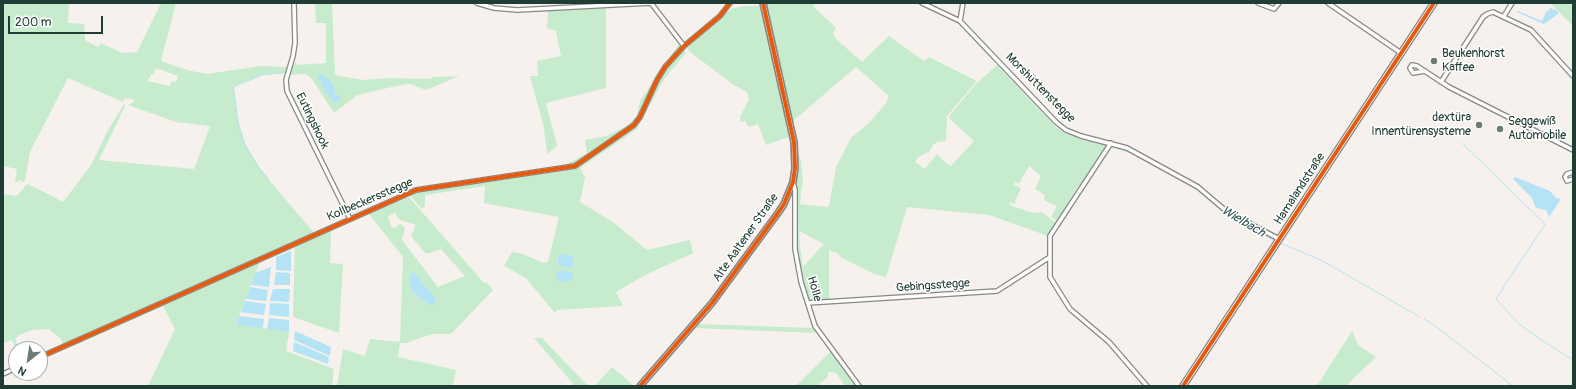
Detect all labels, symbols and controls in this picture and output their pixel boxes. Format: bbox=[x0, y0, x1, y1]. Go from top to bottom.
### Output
scale bar bbox=[10, 8, 105, 34]
text: 200 m bbox=[15, 15, 51, 30]
place label: Beukenhorst Kaffee bbox=[1442, 47, 1505, 75]
street label: Morshüttenstegge bbox=[1002, 50, 1078, 126]
marker: Beukenhorst Kaffee bbox=[1429, 56, 1439, 66]
street label: Eutingshook bbox=[292, 91, 332, 151]
place label: dextüra Innentürensysteme bbox=[1371, 111, 1471, 139]
place label: Seggewiß Automobile bbox=[1508, 115, 1566, 143]
marker: dextüra Innentürensysteme bbox=[1474, 120, 1484, 130]
marker: Seggewiß Automobile bbox=[1495, 124, 1505, 134]
street label: Hamalandstraße bbox=[1271, 150, 1329, 228]
street label: Kollbeckersstegge bbox=[325, 175, 415, 225]
street label: Alte Aaltener Straße bbox=[710, 191, 782, 285]
water label: Wielbach bbox=[1218, 203, 1268, 241]
street label: Hölle bbox=[804, 275, 824, 303]
street label: Gebingsstegge bbox=[896, 276, 970, 296]
north arrow bbox=[8, 341, 48, 381]
text: N bbox=[16, 363, 29, 378]

